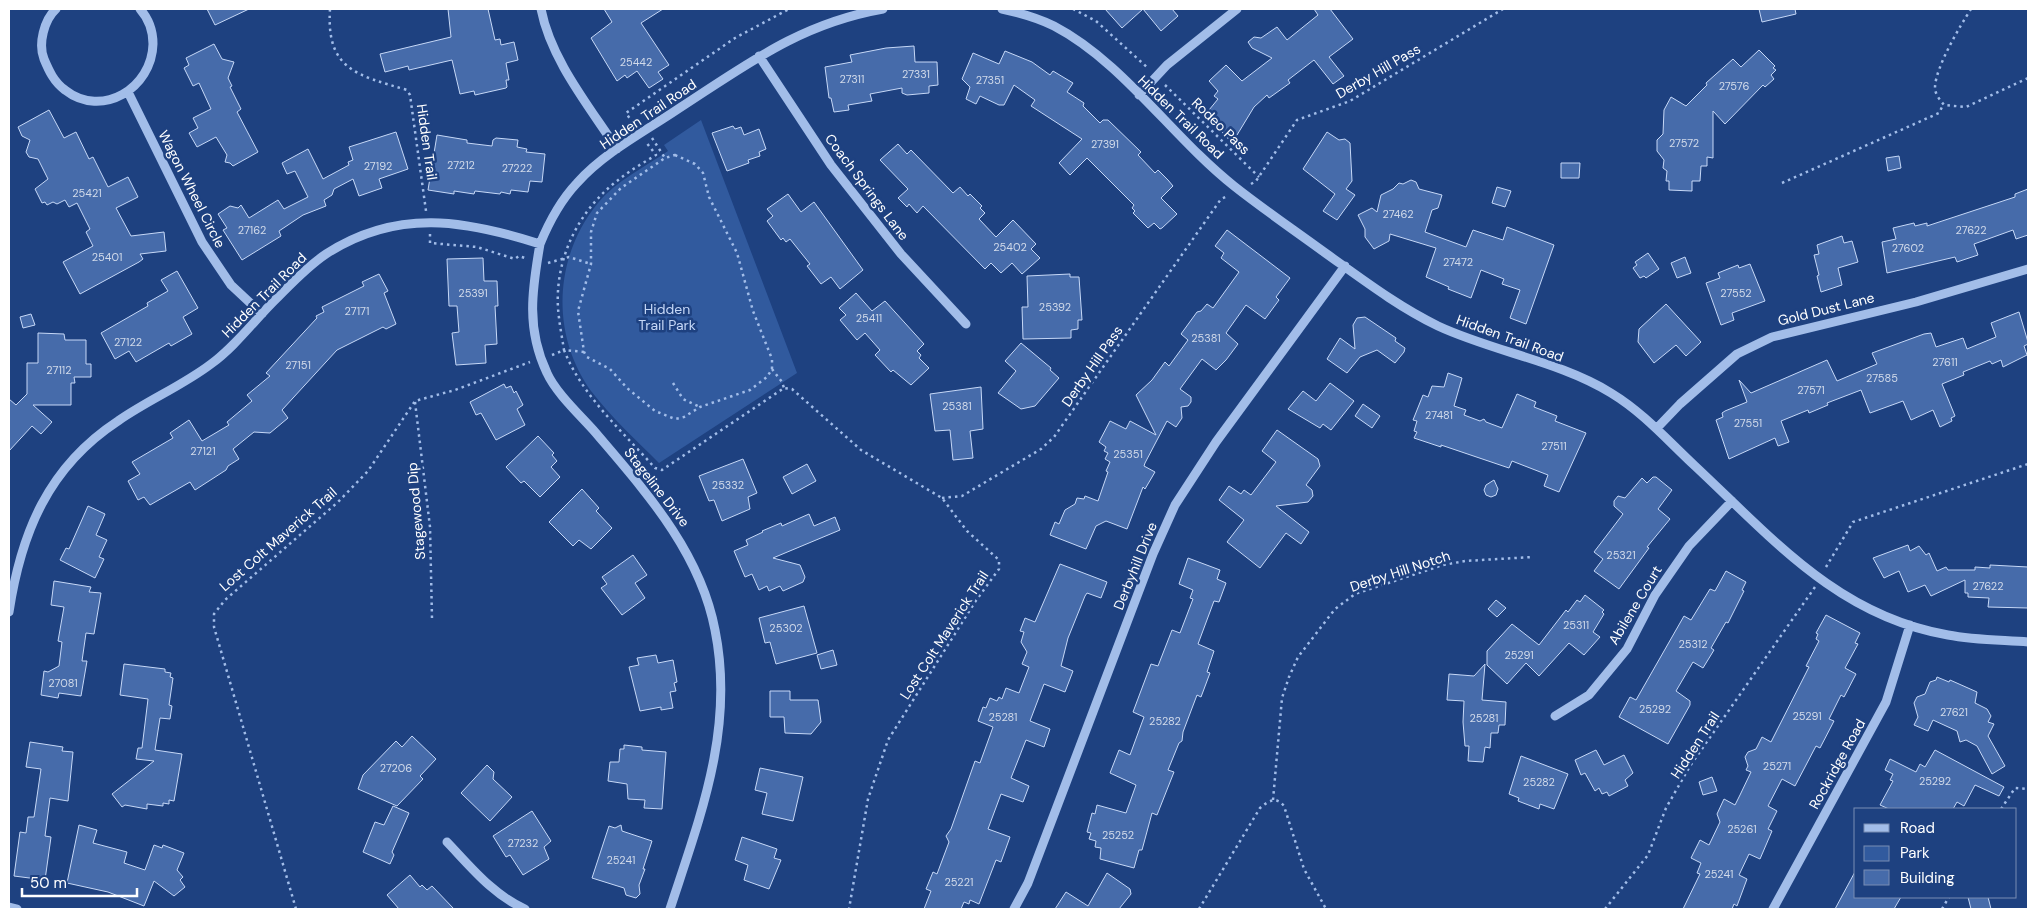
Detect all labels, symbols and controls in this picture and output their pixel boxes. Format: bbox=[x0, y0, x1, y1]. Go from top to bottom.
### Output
street label: Derby Hill Pass bbox=[1332, 40, 1424, 102]
house number: 25442 bbox=[620, 55, 652, 69]
house number: 27331 bbox=[902, 67, 930, 81]
street label: Hidden Trail Road bbox=[1134, 71, 1228, 163]
house number: 27311 bbox=[840, 72, 864, 86]
house number: 27351 bbox=[976, 73, 1004, 87]
street label: Hidden Trail Road bbox=[596, 75, 700, 153]
house number: 27576 bbox=[1719, 79, 1749, 93]
street label: Rodeo Pass bbox=[1188, 94, 1254, 158]
street label: Hidden Trail bbox=[413, 103, 441, 181]
street label: Wagon Wheel Circle bbox=[155, 127, 230, 251]
street label: Coach Springs Lane bbox=[821, 130, 913, 244]
house number: 27572 bbox=[1669, 136, 1699, 150]
house number: 27391 bbox=[1091, 137, 1119, 151]
house number: 27212 bbox=[447, 158, 475, 172]
house number: 27192 bbox=[364, 159, 392, 173]
house number: 27222 bbox=[502, 161, 532, 175]
house number: 25421 bbox=[72, 186, 102, 200]
house number: 27462 bbox=[1382, 207, 1414, 221]
house number: 27162 bbox=[238, 223, 266, 237]
house number: 27622 bbox=[1955, 223, 1987, 237]
house number: 25402 bbox=[993, 240, 1027, 254]
house number: 27602 bbox=[1892, 241, 1924, 255]
street label: Hidden Trail Road bbox=[218, 249, 310, 341]
house number: 25401 bbox=[92, 250, 122, 264]
house number: 27472 bbox=[1443, 255, 1473, 269]
house number: 25391 bbox=[458, 286, 488, 300]
house number: 27552 bbox=[1720, 286, 1752, 300]
street label: Gold Dust Lane bbox=[1776, 288, 1876, 330]
park label: Hidden Trail Park bbox=[638, 300, 696, 334]
house number: 25392 bbox=[1039, 300, 1071, 314]
house number: 27171 bbox=[345, 304, 369, 318]
street label: Hidden Trail Road bbox=[1454, 310, 1566, 366]
house number: 25411 bbox=[856, 311, 882, 325]
street label: Derby Hill Pass bbox=[1057, 322, 1127, 410]
house number: 25381 bbox=[1191, 331, 1221, 345]
house number: 27122 bbox=[114, 335, 142, 349]
house number: 27611 bbox=[1932, 355, 1958, 369]
house number: 27151 bbox=[285, 358, 311, 372]
house number: 27112 bbox=[46, 363, 72, 377]
house number: 27585 bbox=[1866, 371, 1898, 385]
house number: 27571 bbox=[1797, 383, 1825, 397]
house number: 25381 bbox=[942, 399, 972, 413]
house number: 27481 bbox=[1425, 408, 1453, 422]
house number: 27551 bbox=[1734, 416, 1762, 430]
house number: 27511 bbox=[1541, 439, 1567, 453]
house number: 27121 bbox=[190, 444, 216, 458]
street label: Stageline Drive bbox=[620, 444, 694, 530]
house number: 25351 bbox=[1113, 447, 1143, 461]
street label: Stagewood Dip bbox=[403, 461, 429, 560]
house number: 25332 bbox=[712, 478, 744, 492]
street label: Lost Colt Maverick Trail bbox=[216, 483, 340, 595]
street label: Derbyhill Drive bbox=[1109, 519, 1161, 613]
street label: Derby Hill Notch bbox=[1348, 546, 1452, 596]
house number: 25321 bbox=[1606, 548, 1636, 562]
street label: Abilene Court bbox=[1604, 562, 1666, 648]
street label: Lost Colt Maverick Trail bbox=[896, 567, 992, 703]
house number: 27622 bbox=[1972, 579, 2004, 593]
house number: 25311 bbox=[1563, 618, 1589, 632]
house number: 25302 bbox=[769, 621, 803, 635]
house number: 25312 bbox=[1678, 637, 1708, 651]
house number: 25291 bbox=[1504, 648, 1534, 662]
house number: 27081 bbox=[48, 676, 78, 690]
house number: 25292 bbox=[1639, 702, 1671, 716]
house number: 27621 bbox=[1940, 705, 1968, 719]
street label: Hidden Trail bbox=[1667, 708, 1723, 782]
house number: 25291 bbox=[1792, 709, 1822, 723]
house number: 25281 bbox=[989, 710, 1017, 724]
house number: 25281 bbox=[1470, 711, 1498, 725]
house number: 25282 bbox=[1149, 714, 1181, 728]
street label: Rockridge Road bbox=[1805, 716, 1869, 812]
house number: 25271 bbox=[1763, 759, 1791, 773]
house number: 27206 bbox=[380, 761, 412, 775]
house number: 25292 bbox=[1919, 774, 1951, 788]
house number: 25282 bbox=[1523, 775, 1555, 789]
legend bbox=[1854, 808, 2017, 898]
text: Road bbox=[1900, 818, 1935, 838]
house number: 25261 bbox=[1727, 822, 1757, 836]
house number: 25252 bbox=[1102, 828, 1134, 842]
house number: 27232 bbox=[508, 836, 538, 850]
text: Park bbox=[1900, 843, 1930, 863]
house number: 25241 bbox=[606, 853, 636, 867]
scale bar bbox=[22, 866, 138, 898]
house number: 25241 bbox=[1704, 867, 1734, 881]
text: Building bbox=[1900, 868, 1955, 888]
text: 50 m bbox=[30, 873, 67, 893]
house number: 25221 bbox=[945, 875, 973, 889]

